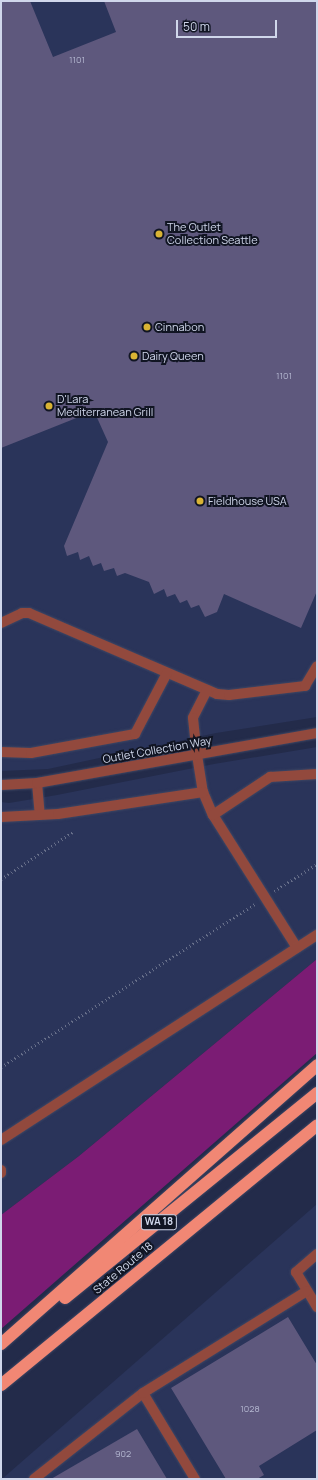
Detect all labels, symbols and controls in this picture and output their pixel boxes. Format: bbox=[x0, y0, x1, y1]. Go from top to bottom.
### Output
scale bar bbox=[178, 12, 279, 38]
text: 50 m bbox=[183, 18, 210, 35]
house number: 1101 bbox=[69, 55, 85, 65]
place label: The Outlet Collection Seattle bbox=[167, 221, 258, 247]
marker: The Outlet Collection Seattle bbox=[154, 229, 164, 239]
place label: Cinnabon bbox=[155, 320, 204, 334]
marker: Cinnabon bbox=[142, 322, 152, 332]
place label: Dairy Queen bbox=[142, 349, 204, 363]
marker: Dairy Queen bbox=[129, 351, 139, 361]
house number: 1101 bbox=[276, 371, 292, 381]
place label: D'Lara Mediterranean Grill bbox=[57, 393, 153, 419]
marker: D'Lara Mediterranean Grill bbox=[44, 401, 54, 411]
place label: Fieldhouse USA bbox=[208, 494, 287, 508]
marker: Fieldhouse USA bbox=[195, 496, 205, 506]
street label: Outlet Collection Way bbox=[102, 734, 212, 766]
road number: WA 18 bbox=[140, 1214, 178, 1230]
street label: State Route 18 bbox=[91, 1239, 155, 1297]
house number: 1028 bbox=[240, 1404, 260, 1414]
house number: 902 bbox=[115, 1449, 131, 1459]

